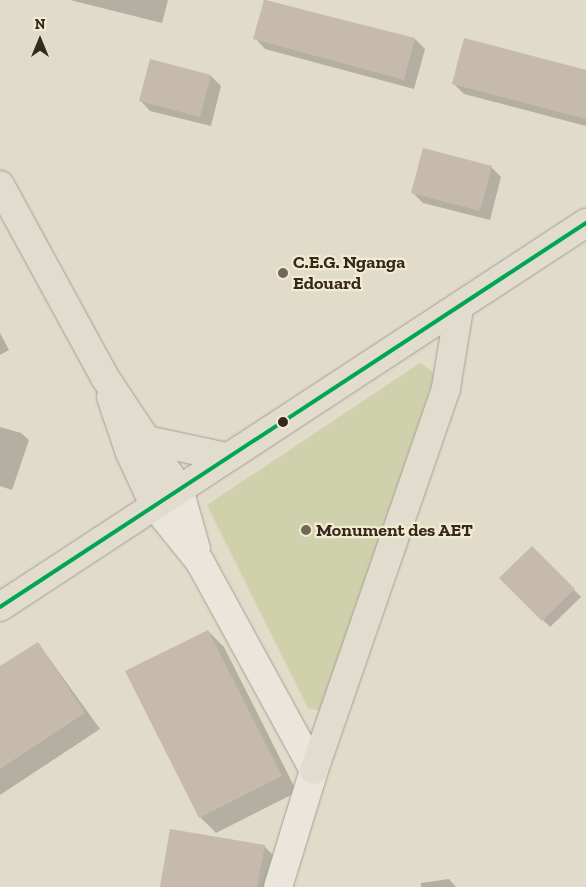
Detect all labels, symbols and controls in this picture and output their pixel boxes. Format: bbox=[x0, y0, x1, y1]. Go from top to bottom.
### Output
north arrow bbox=[15, 15, 65, 65]
text: N bbox=[35, 16, 45, 33]
place label: C.E.G. Nganga Edouard bbox=[293, 252, 405, 294]
marker: C.E.G. Nganga Edouard bbox=[277, 267, 289, 279]
unlabelled marker bbox=[278, 417, 288, 427]
place label: Monument des AET bbox=[316, 519, 473, 541]
marker: Monument des AET bbox=[300, 524, 312, 536]

